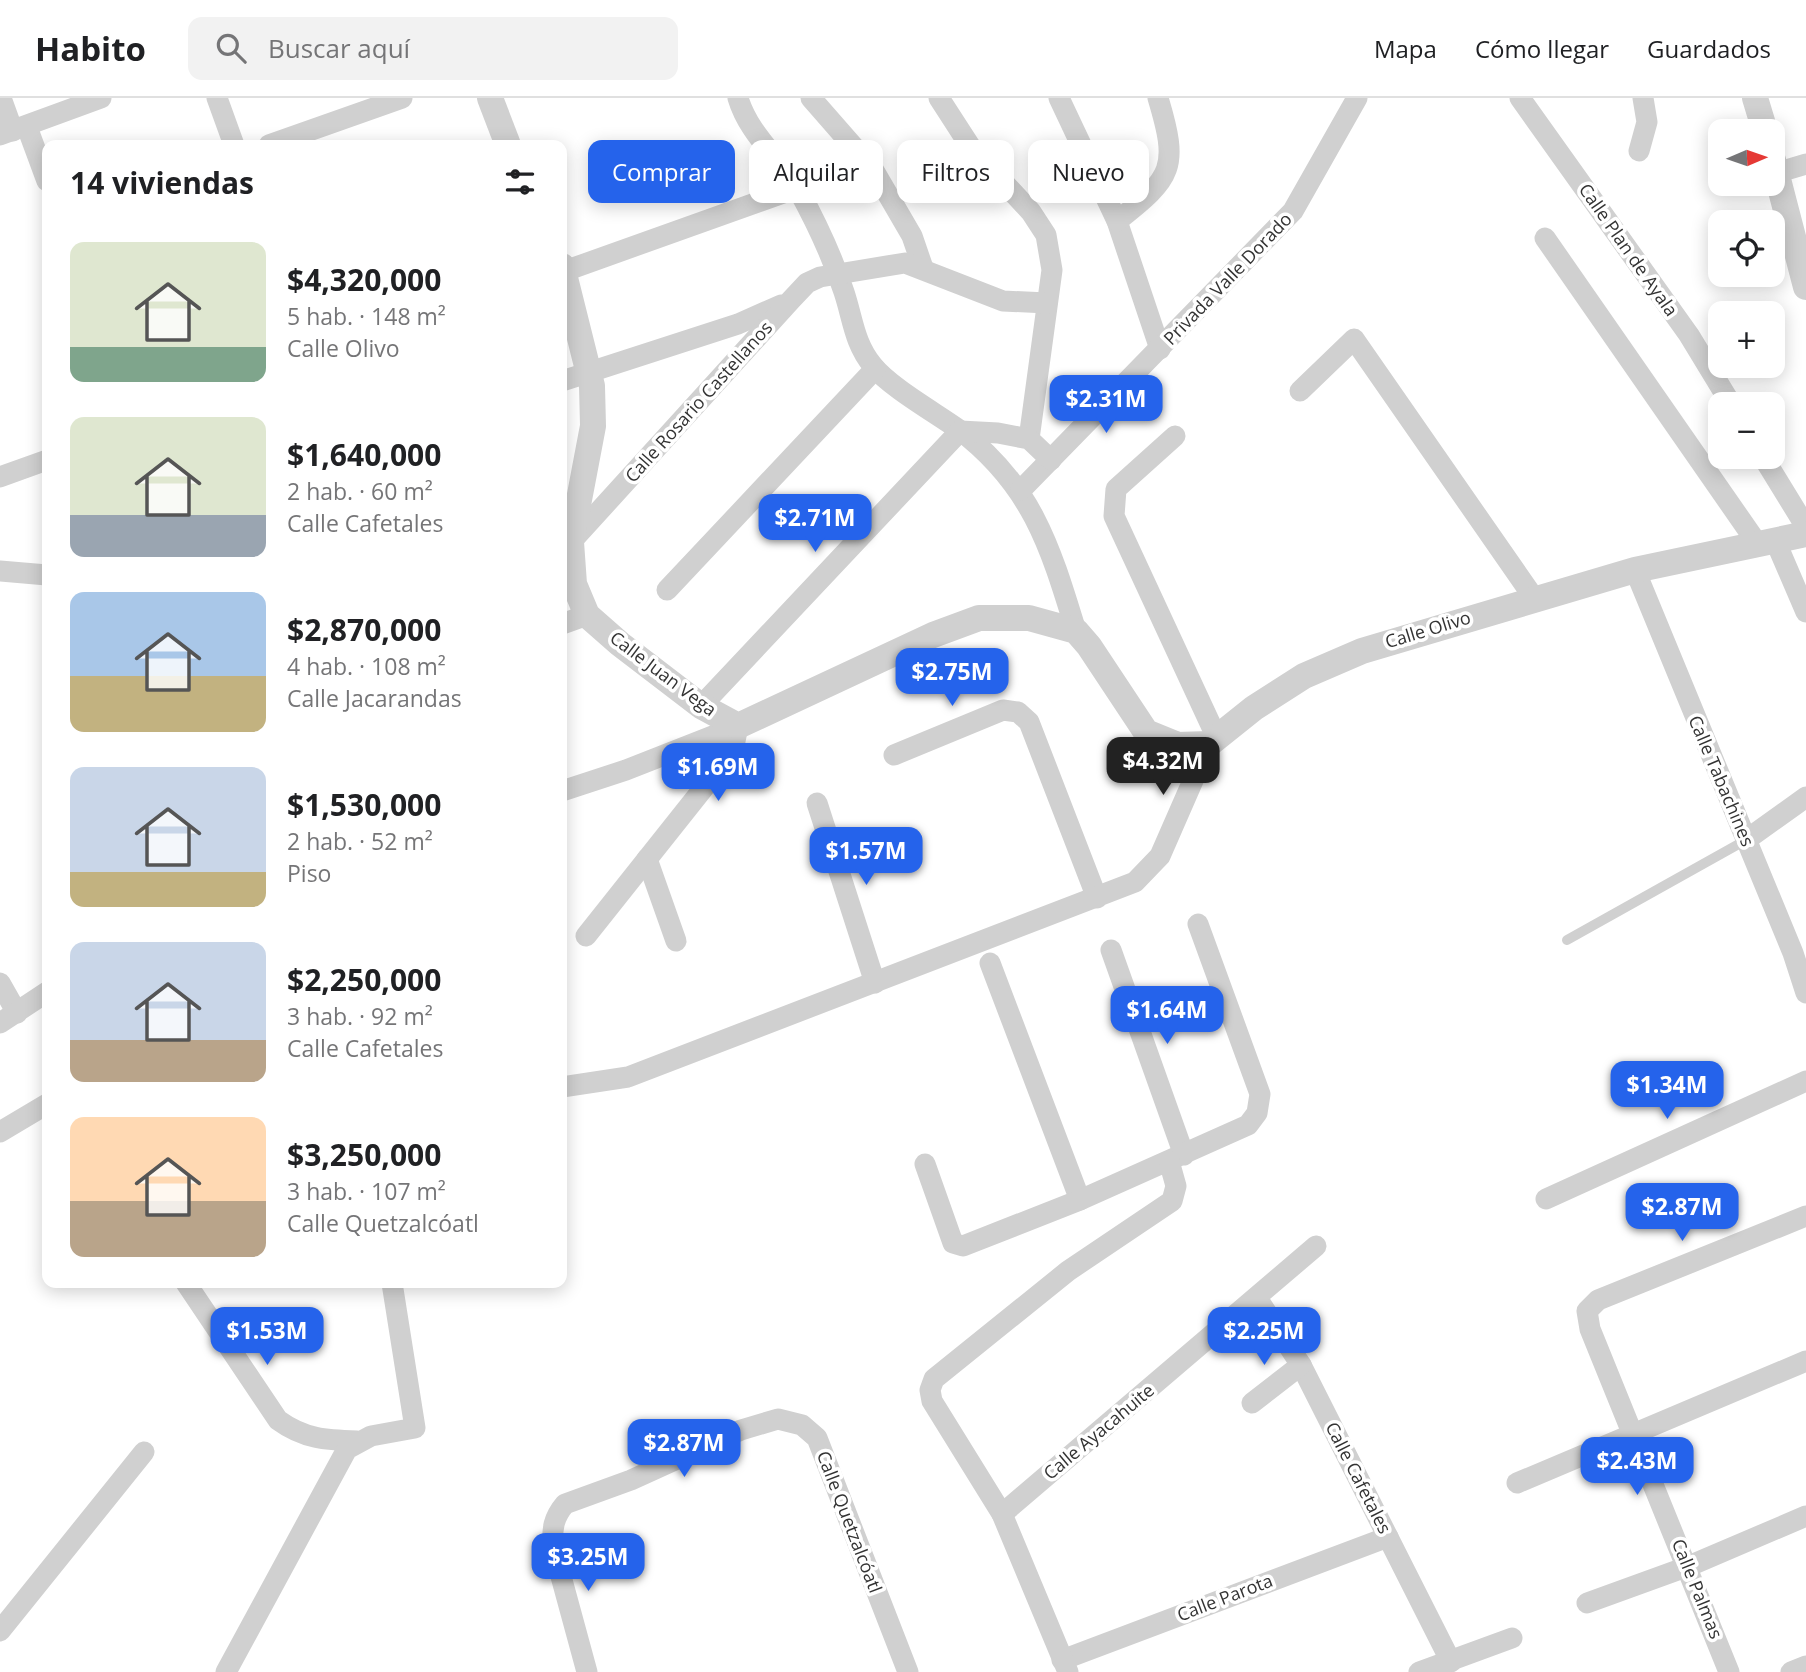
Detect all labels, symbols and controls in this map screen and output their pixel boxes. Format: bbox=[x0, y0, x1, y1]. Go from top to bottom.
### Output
search box bbox=[188, 17, 678, 80]
text: Habito bbox=[35, 26, 146, 71]
icon: search bbox=[212, 29, 250, 67]
text: Buscar aquí bbox=[268, 30, 410, 66]
text: Mapa bbox=[1374, 32, 1437, 65]
text: Cómo llegar bbox=[1475, 32, 1609, 65]
text: Guardados bbox=[1647, 32, 1771, 65]
north arrow bbox=[1708, 119, 1785, 196]
map controls bbox=[1708, 119, 1785, 469]
chip: Comprar bbox=[588, 140, 735, 203]
chip: Alquilar bbox=[749, 140, 883, 203]
chip: Filtros bbox=[897, 140, 1014, 203]
chip: Nuevo bbox=[1028, 140, 1149, 203]
text: 14 viviendas bbox=[70, 162, 254, 203]
icon: filters bbox=[501, 163, 539, 201]
street label: Calle Plan de Ayala bbox=[1574, 178, 1684, 321]
street label: Privada Valle Dorado bbox=[1158, 207, 1297, 350]
button: locate bbox=[1708, 210, 1785, 287]
text: $4,320,000 bbox=[287, 259, 441, 300]
icon: home bbox=[126, 270, 210, 354]
text: 5 hab. · 148 m² bbox=[287, 300, 446, 332]
button: + bbox=[1708, 301, 1785, 378]
street label: Calle Rosario Castellanos bbox=[619, 316, 777, 487]
text: Calle Olivo bbox=[287, 332, 400, 364]
pin: $2.31M bbox=[1049, 376, 1163, 435]
text: $2.31M bbox=[1066, 382, 1146, 414]
button: − bbox=[1708, 392, 1785, 469]
text: $1,640,000 bbox=[287, 434, 441, 475]
icon: home bbox=[126, 445, 210, 529]
text: 2 hab. · 60 m² bbox=[287, 475, 433, 507]
pin: $2.71M bbox=[758, 494, 872, 554]
text: $2.71M bbox=[775, 501, 855, 533]
text: Calle Cafetales bbox=[287, 507, 443, 539]
street label: Calle Olivo bbox=[1382, 605, 1473, 653]
text: $2,870,000 bbox=[287, 609, 441, 650]
icon: home bbox=[126, 620, 210, 704]
street label: Calle Juan Vega bbox=[605, 625, 722, 721]
pin: $2.75M bbox=[895, 648, 1009, 708]
text: 4 hab. · 108 m² bbox=[287, 650, 446, 682]
text: $2.75M bbox=[912, 655, 992, 687]
text: Calle Jacarandas bbox=[287, 682, 462, 714]
street label: Calle Tabachines bbox=[1684, 711, 1760, 850]
pin: $4.32M bbox=[1106, 738, 1220, 797]
pin: $1.69M bbox=[661, 744, 775, 803]
text: $4.32M bbox=[1123, 744, 1203, 776]
text: $1.69M bbox=[678, 750, 758, 782]
text: $1,530,000 bbox=[287, 784, 441, 825]
icon: home bbox=[126, 795, 210, 879]
text: 2 hab. · 52 m² bbox=[287, 825, 433, 857]
pin: $1.57M bbox=[809, 828, 923, 887]
text: $1.57M bbox=[826, 834, 906, 866]
text: Piso bbox=[287, 857, 331, 889]
text: $2,250,000 bbox=[287, 959, 441, 1000]
icon: home bbox=[126, 970, 210, 1054]
pin: $1.64M bbox=[1110, 986, 1224, 1046]
text: $1.64M bbox=[1127, 993, 1207, 1025]
text: 3 hab. · 92 m² bbox=[287, 1000, 433, 1032]
text: Calle Cafetales bbox=[287, 1032, 443, 1064]
pin: $1.34M bbox=[1610, 1062, 1724, 1121]
text: $1.34M bbox=[1627, 1068, 1707, 1100]
text: $3,250,000 bbox=[287, 1134, 441, 1175]
icon: home bbox=[126, 1145, 210, 1229]
text: 3 hab. · 107 m² bbox=[287, 1175, 446, 1207]
pin: $2.87M bbox=[1625, 1184, 1739, 1243]
text: $2.87M bbox=[1642, 1190, 1722, 1222]
text: Calle Quetzalcóatl bbox=[287, 1207, 479, 1239]
pin: $1.53M bbox=[210, 1308, 324, 1367]
pin: $2.25M bbox=[1207, 1308, 1321, 1367]
text: $1.53M bbox=[227, 1314, 307, 1346]
text: $2.25M bbox=[1224, 1314, 1304, 1346]
street label: Calle Ayacahuite bbox=[1038, 1378, 1159, 1485]
street label: Calle Cafetales bbox=[1320, 1418, 1397, 1538]
pin: $2.87M bbox=[627, 1420, 741, 1479]
text: $2.87M bbox=[644, 1426, 724, 1458]
pin: $2.43M bbox=[1580, 1438, 1694, 1497]
text: $2.43M bbox=[1597, 1444, 1677, 1476]
street label: Calle Quetzalcóatl bbox=[812, 1447, 888, 1596]
pin: $3.25M bbox=[531, 1534, 645, 1593]
street label: Calle Palmas bbox=[1667, 1535, 1729, 1642]
text: $3.25M bbox=[548, 1540, 628, 1572]
street label: Calle Parota bbox=[1173, 1568, 1276, 1626]

